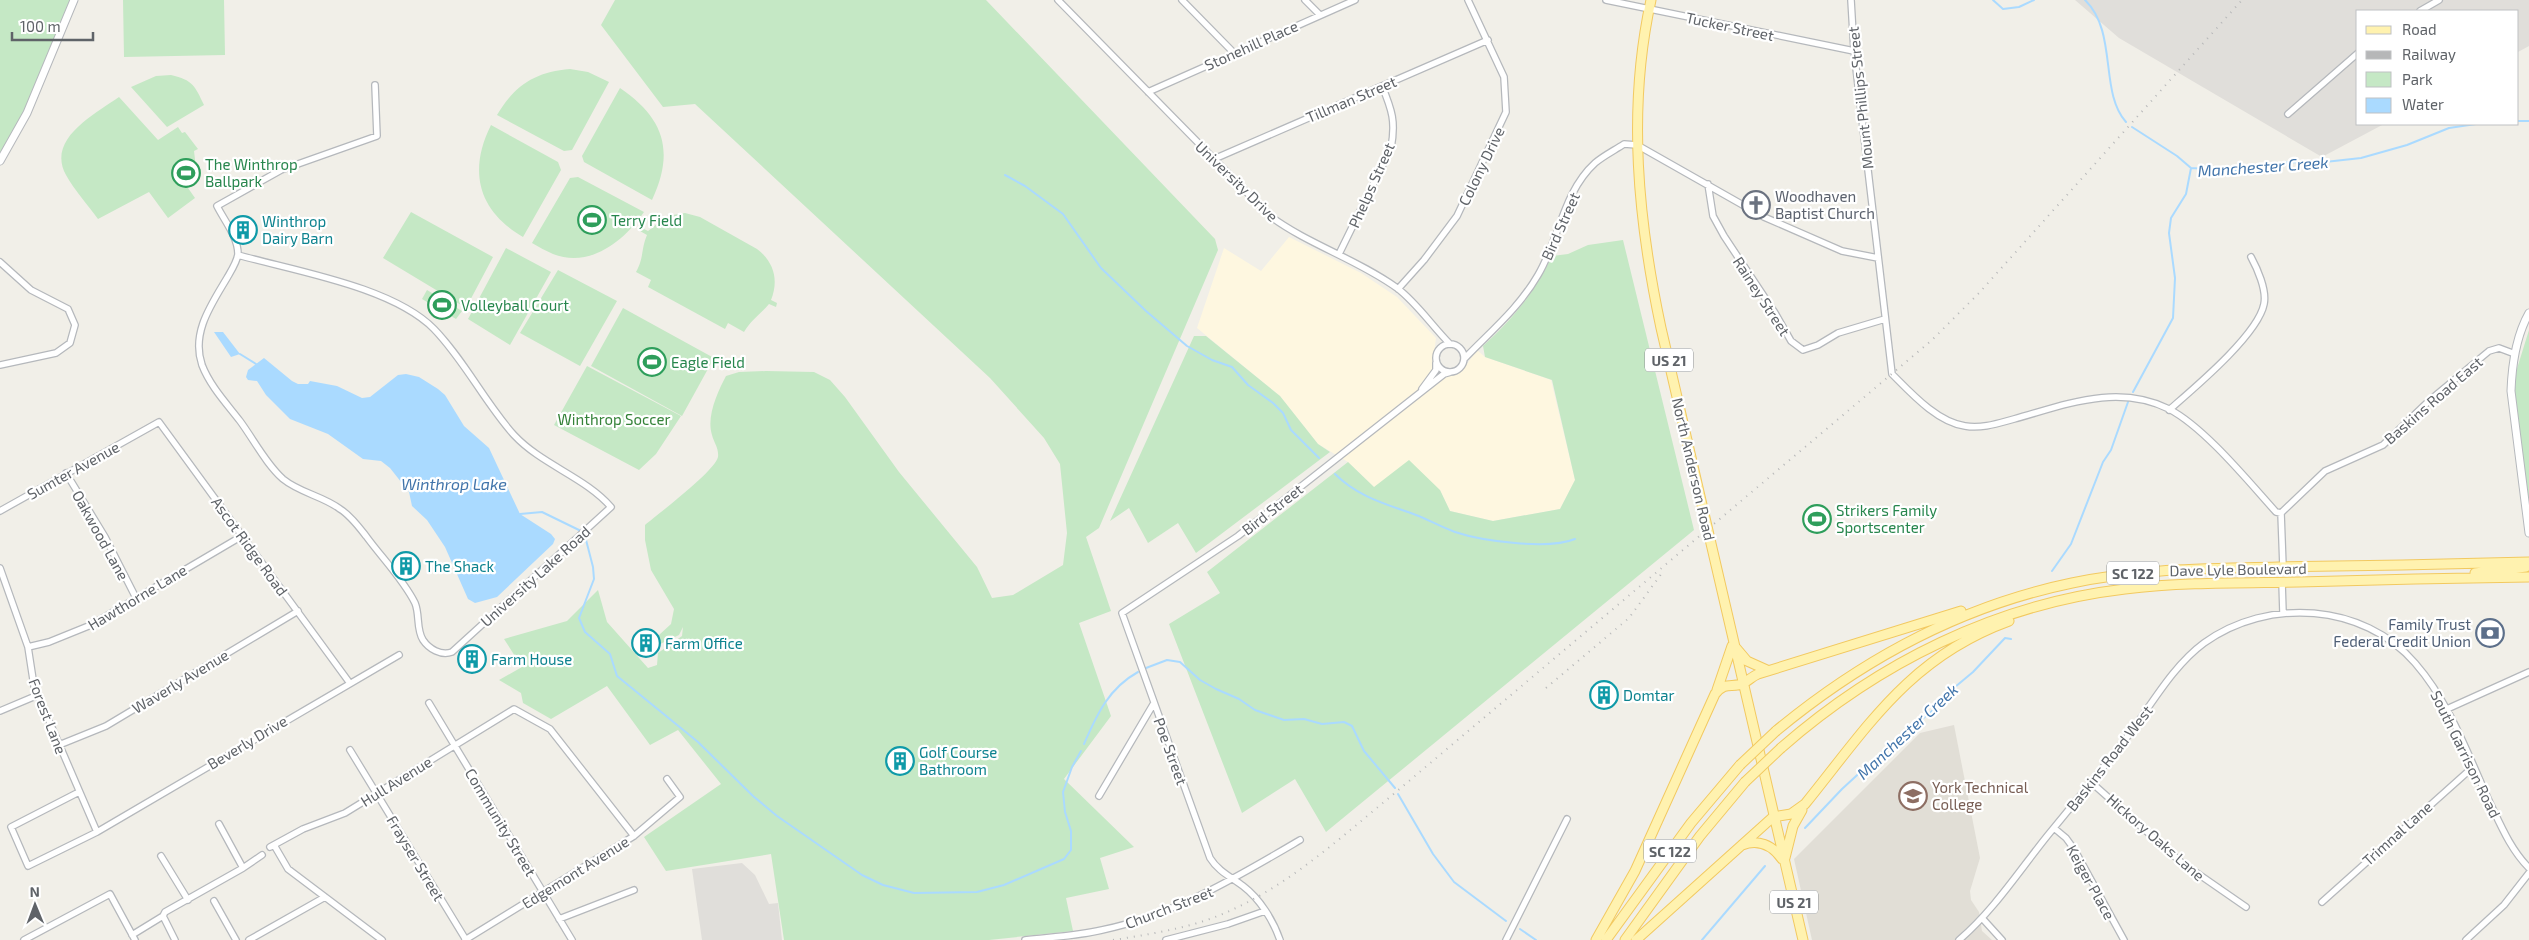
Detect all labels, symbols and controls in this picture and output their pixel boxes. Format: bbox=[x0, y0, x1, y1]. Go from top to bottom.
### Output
street label: Tucker Street bbox=[1684, 8, 1776, 44]
scale bar bbox=[12, 10, 94, 42]
legend bbox=[2356, 10, 2519, 125]
street label: Stonehill Place bbox=[1201, 16, 1301, 74]
text: 100 m bbox=[20, 17, 61, 35]
text: Road bbox=[2402, 20, 2437, 38]
street label: Mount Phillips Street bbox=[1844, 26, 1876, 170]
text: Railway bbox=[2402, 45, 2456, 63]
text: Park bbox=[2402, 70, 2433, 88]
street label: Tillman Street bbox=[1303, 72, 1399, 126]
text: Water bbox=[2402, 95, 2444, 113]
street label: Colony Drive bbox=[1454, 124, 1508, 208]
street label: University Drive bbox=[1192, 137, 1282, 225]
street label: Phelps Street bbox=[1344, 139, 1398, 230]
water label: Manchester Creek bbox=[2197, 152, 2329, 180]
place label: The Winthrop Ballpark bbox=[205, 155, 298, 190]
sports icon: The Winthrop Ballpark bbox=[171, 158, 201, 188]
place label: Woodhaven Baptist Church bbox=[1775, 187, 1875, 222]
street label: Bird Street bbox=[1537, 189, 1583, 263]
church icon: Woodhaven Baptist Church bbox=[1741, 190, 1771, 220]
sports icon: Terry Field bbox=[577, 205, 607, 235]
place label: Terry Field bbox=[611, 211, 682, 229]
place label: Winthrop Dairy Barn bbox=[262, 212, 333, 247]
building icon: Winthrop Dairy Barn bbox=[228, 215, 258, 245]
street label: Rainey Street bbox=[1730, 253, 1794, 339]
sports icon: Volleyball Court bbox=[427, 290, 457, 320]
place label: Volleyball Court bbox=[461, 296, 569, 314]
sports icon: Eagle Field bbox=[637, 347, 667, 377]
road number: US 21 bbox=[1645, 348, 1693, 372]
street label: Baskins Road East bbox=[2380, 352, 2486, 447]
place label: Eagle Field bbox=[671, 353, 745, 371]
street label: North Anderson Road bbox=[1669, 396, 1719, 542]
park label: Winthrop Soccer bbox=[558, 410, 670, 428]
street label: Sumter Avenue bbox=[24, 437, 122, 503]
water label: Winthrop Lake bbox=[401, 474, 507, 493]
street label: Bird Street bbox=[1238, 479, 1306, 538]
street label: Oakwood Lane bbox=[69, 487, 133, 583]
street label: Ascot Ridge Road bbox=[208, 493, 292, 599]
place label: Strikers Family Sportscenter bbox=[1836, 501, 1937, 536]
sports icon: Strikers Family Sportscenter bbox=[1802, 504, 1832, 534]
street label: University Lake Road bbox=[476, 522, 594, 630]
building icon: The Shack bbox=[391, 551, 421, 581]
place label: The Shack bbox=[425, 557, 495, 575]
street label: Dave Lyle Boulevard bbox=[2169, 559, 2307, 579]
street label: Hawthorne Lane bbox=[84, 560, 190, 634]
road number: SC 122 bbox=[2107, 562, 2159, 584]
place label: Family Trust Federal Credit Union bbox=[2333, 615, 2471, 650]
bank icon: Family Trust Federal Credit Union bbox=[2475, 618, 2505, 648]
building icon: Farm Office bbox=[631, 628, 661, 658]
place label: Farm Office bbox=[665, 634, 743, 652]
building icon: Farm House bbox=[457, 644, 487, 674]
street label: Waverly Avenue bbox=[129, 645, 231, 717]
place label: Farm House bbox=[491, 650, 572, 668]
street label: Forest Lane bbox=[25, 676, 71, 756]
water label: Manchester Creek bbox=[1853, 679, 1961, 783]
building icon: Domtar bbox=[1589, 680, 1619, 710]
place label: Domtar bbox=[1623, 686, 1675, 704]
street label: South Garrison Road bbox=[2427, 687, 2505, 821]
street label: Baskins Road West bbox=[2062, 701, 2156, 814]
street label: Beverly Drive bbox=[204, 711, 290, 773]
street label: Poe Street bbox=[1151, 715, 1192, 787]
place label: Golf Course Bathroom bbox=[919, 743, 997, 778]
building icon: Golf Course Bathroom bbox=[885, 746, 915, 776]
street label: Hull Avenue bbox=[357, 752, 435, 810]
street label: Community Street bbox=[462, 765, 540, 879]
place label: York Technical College bbox=[1932, 778, 2029, 813]
school or university icon: York Technical College bbox=[1898, 781, 1928, 811]
street label: Hickory Oaks Lane bbox=[2103, 790, 2209, 884]
street label: Trimnal Lane bbox=[2359, 797, 2435, 869]
street label: Frayser Street bbox=[383, 812, 449, 904]
street label: Edgemont Avenue bbox=[518, 832, 632, 912]
road number: SC 122 bbox=[1644, 839, 1696, 862]
street label: Keiger Place bbox=[2063, 841, 2119, 923]
north arrow bbox=[10, 880, 60, 930]
street label: Church Street bbox=[1122, 882, 1216, 932]
text: N bbox=[30, 883, 40, 900]
road number: US 21 bbox=[1770, 890, 1818, 914]

